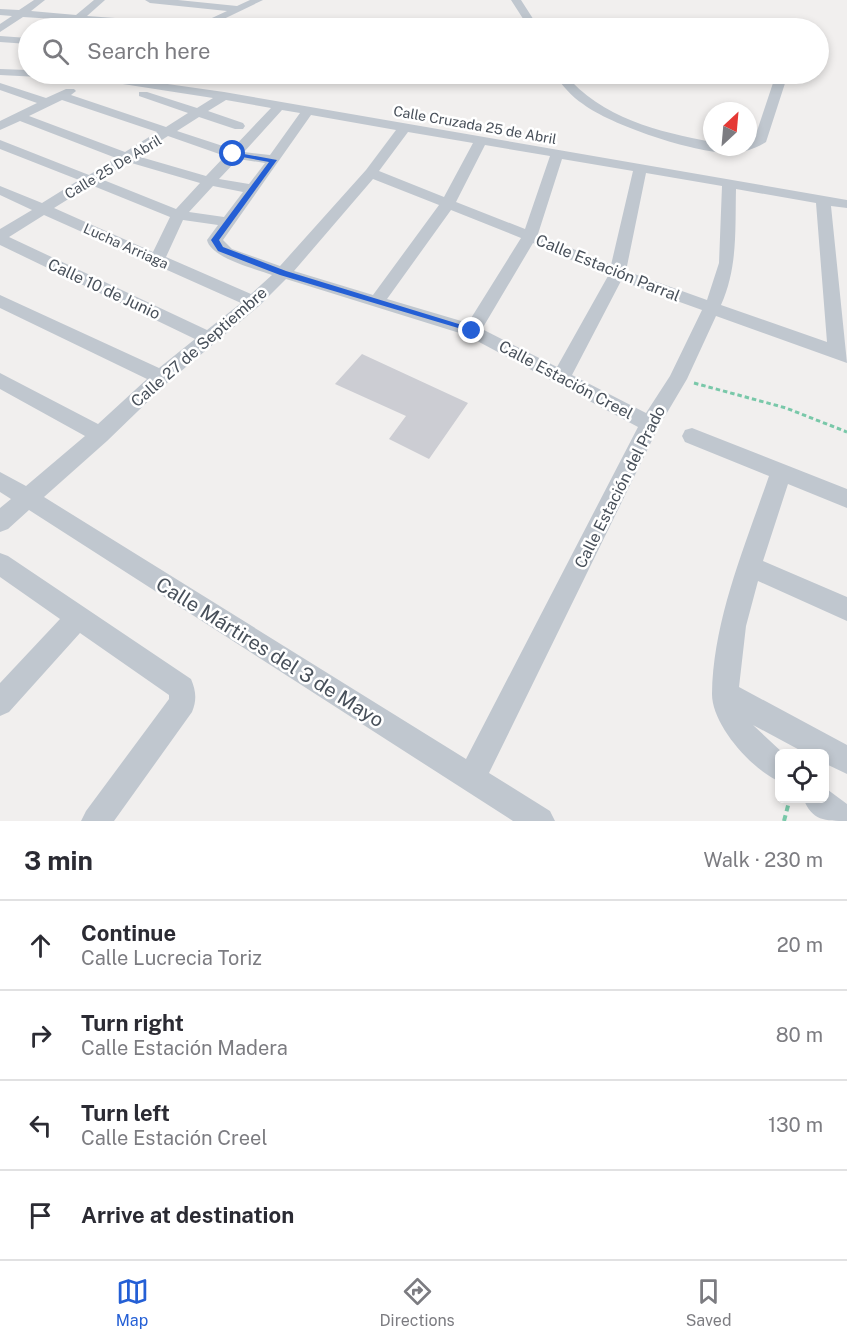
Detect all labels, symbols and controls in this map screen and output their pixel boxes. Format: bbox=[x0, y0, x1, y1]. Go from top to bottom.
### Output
search box bbox=[18, 18, 829, 84]
icon: search bbox=[39, 35, 72, 68]
text: Search here bbox=[87, 38, 211, 64]
north arrow bbox=[703, 102, 757, 156]
street label: Calle Cruzada 25 de Abril bbox=[392, 103, 558, 147]
street label: Calle 25 De Abril bbox=[62, 132, 164, 202]
route start bbox=[219, 140, 245, 166]
street label: Lucha Arriaga bbox=[81, 220, 171, 272]
street label: Calle Estación Parral bbox=[533, 230, 683, 306]
street label: Calle 10 de Junio bbox=[45, 255, 163, 323]
street label: Calle 27 de Septiembre bbox=[127, 283, 271, 411]
route end bbox=[458, 317, 484, 343]
street label: Calle Estación Creel bbox=[496, 337, 636, 423]
street label: Calle Estación del Prado bbox=[571, 403, 669, 571]
street label: Calle Mártires del 3 de Mayo bbox=[152, 572, 388, 732]
map controls bbox=[775, 749, 829, 803]
button: locate bbox=[775, 749, 829, 803]
text: 3 min bbox=[24, 845, 93, 876]
text: Walk · 230 m bbox=[704, 848, 823, 872]
text: Continue bbox=[81, 920, 176, 946]
icon: ahead bbox=[24, 929, 57, 962]
text: 20 m bbox=[777, 933, 823, 957]
text: Calle Lucrecia Toriz bbox=[81, 946, 262, 970]
text: Turn right bbox=[81, 1010, 184, 1036]
icon: right bbox=[24, 1019, 57, 1052]
text: 80 m bbox=[776, 1023, 823, 1047]
text: Calle Estación Madera bbox=[81, 1036, 288, 1060]
text: Turn left bbox=[81, 1100, 170, 1126]
icon: left bbox=[24, 1109, 57, 1142]
text: 130 m bbox=[768, 1113, 823, 1137]
text: Calle Estación Creel bbox=[81, 1126, 268, 1150]
icon: arrive bbox=[24, 1199, 57, 1232]
text: Arrive at destination bbox=[81, 1202, 294, 1228]
tab: Map bbox=[116, 1275, 149, 1330]
tab: Directions bbox=[380, 1275, 455, 1330]
tab: Saved bbox=[686, 1275, 731, 1330]

